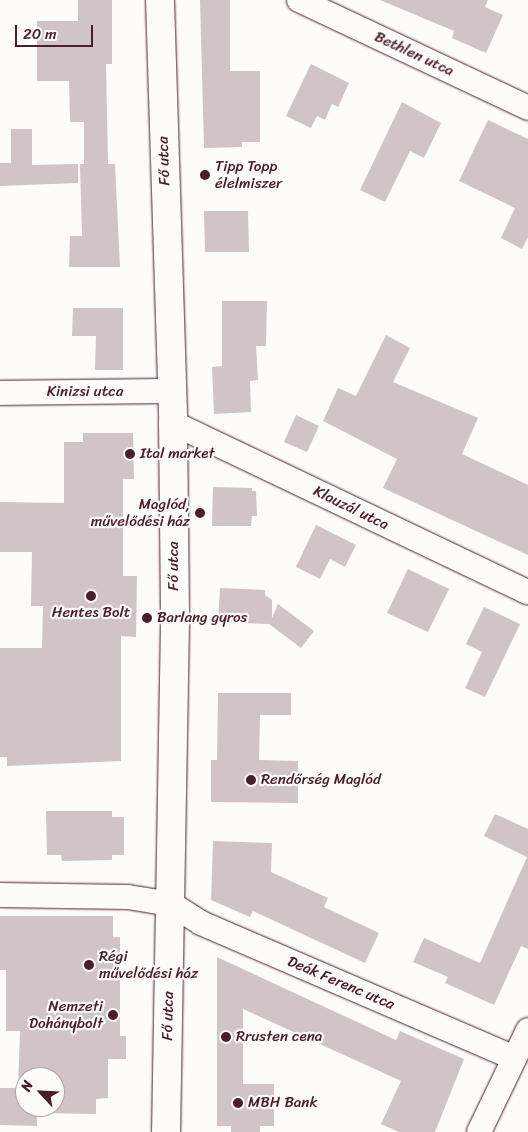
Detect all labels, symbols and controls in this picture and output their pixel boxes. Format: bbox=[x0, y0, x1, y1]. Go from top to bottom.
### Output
scale bar bbox=[18, 15, 95, 47]
text: 20 m bbox=[23, 21, 57, 47]
street label: Bethlen utca bbox=[372, 28, 456, 80]
street label: Fő utca bbox=[154, 136, 174, 186]
place label: Tipp Topp élelmiszer bbox=[215, 157, 282, 192]
marker: Tipp Topp élelmiszer bbox=[199, 169, 211, 181]
street label: Kinizsi utca bbox=[47, 383, 123, 401]
place label: Ital market bbox=[140, 445, 216, 463]
marker: Ital market bbox=[124, 448, 136, 460]
street label: Klauzál utca bbox=[310, 482, 392, 534]
place label: Maglód, művelődési ház bbox=[91, 495, 190, 530]
marker: Maglód, művelődési ház bbox=[194, 507, 206, 519]
street label: Fő utca bbox=[165, 541, 183, 591]
marker: Hentes Bolt bbox=[85, 590, 97, 602]
place label: Hentes Bolt bbox=[52, 604, 130, 622]
place label: Barlang gyros bbox=[157, 609, 248, 627]
marker: Barlang gyros bbox=[141, 612, 153, 624]
place label: Rendőrség Maglód bbox=[261, 771, 381, 789]
marker: Rendőrség Maglód bbox=[245, 774, 257, 786]
place label: Régi művelődési ház bbox=[99, 947, 198, 982]
street label: Deák Ferenc utca bbox=[285, 952, 397, 1014]
marker: Régi művelődési ház bbox=[83, 959, 95, 971]
street label: Fő utca bbox=[159, 991, 177, 1041]
place label: Nemzeti Dohánybolt bbox=[29, 997, 103, 1032]
marker: Nemzeti Dohánybolt bbox=[107, 1009, 119, 1021]
place label: Rrusten cena bbox=[236, 1028, 323, 1046]
marker: Rrusten cena bbox=[220, 1031, 232, 1043]
north arrow bbox=[15, 1067, 65, 1117]
text: N bbox=[13, 1076, 40, 1096]
place label: MBH Bank bbox=[248, 1094, 317, 1112]
marker: MBH Bank bbox=[232, 1097, 244, 1109]

